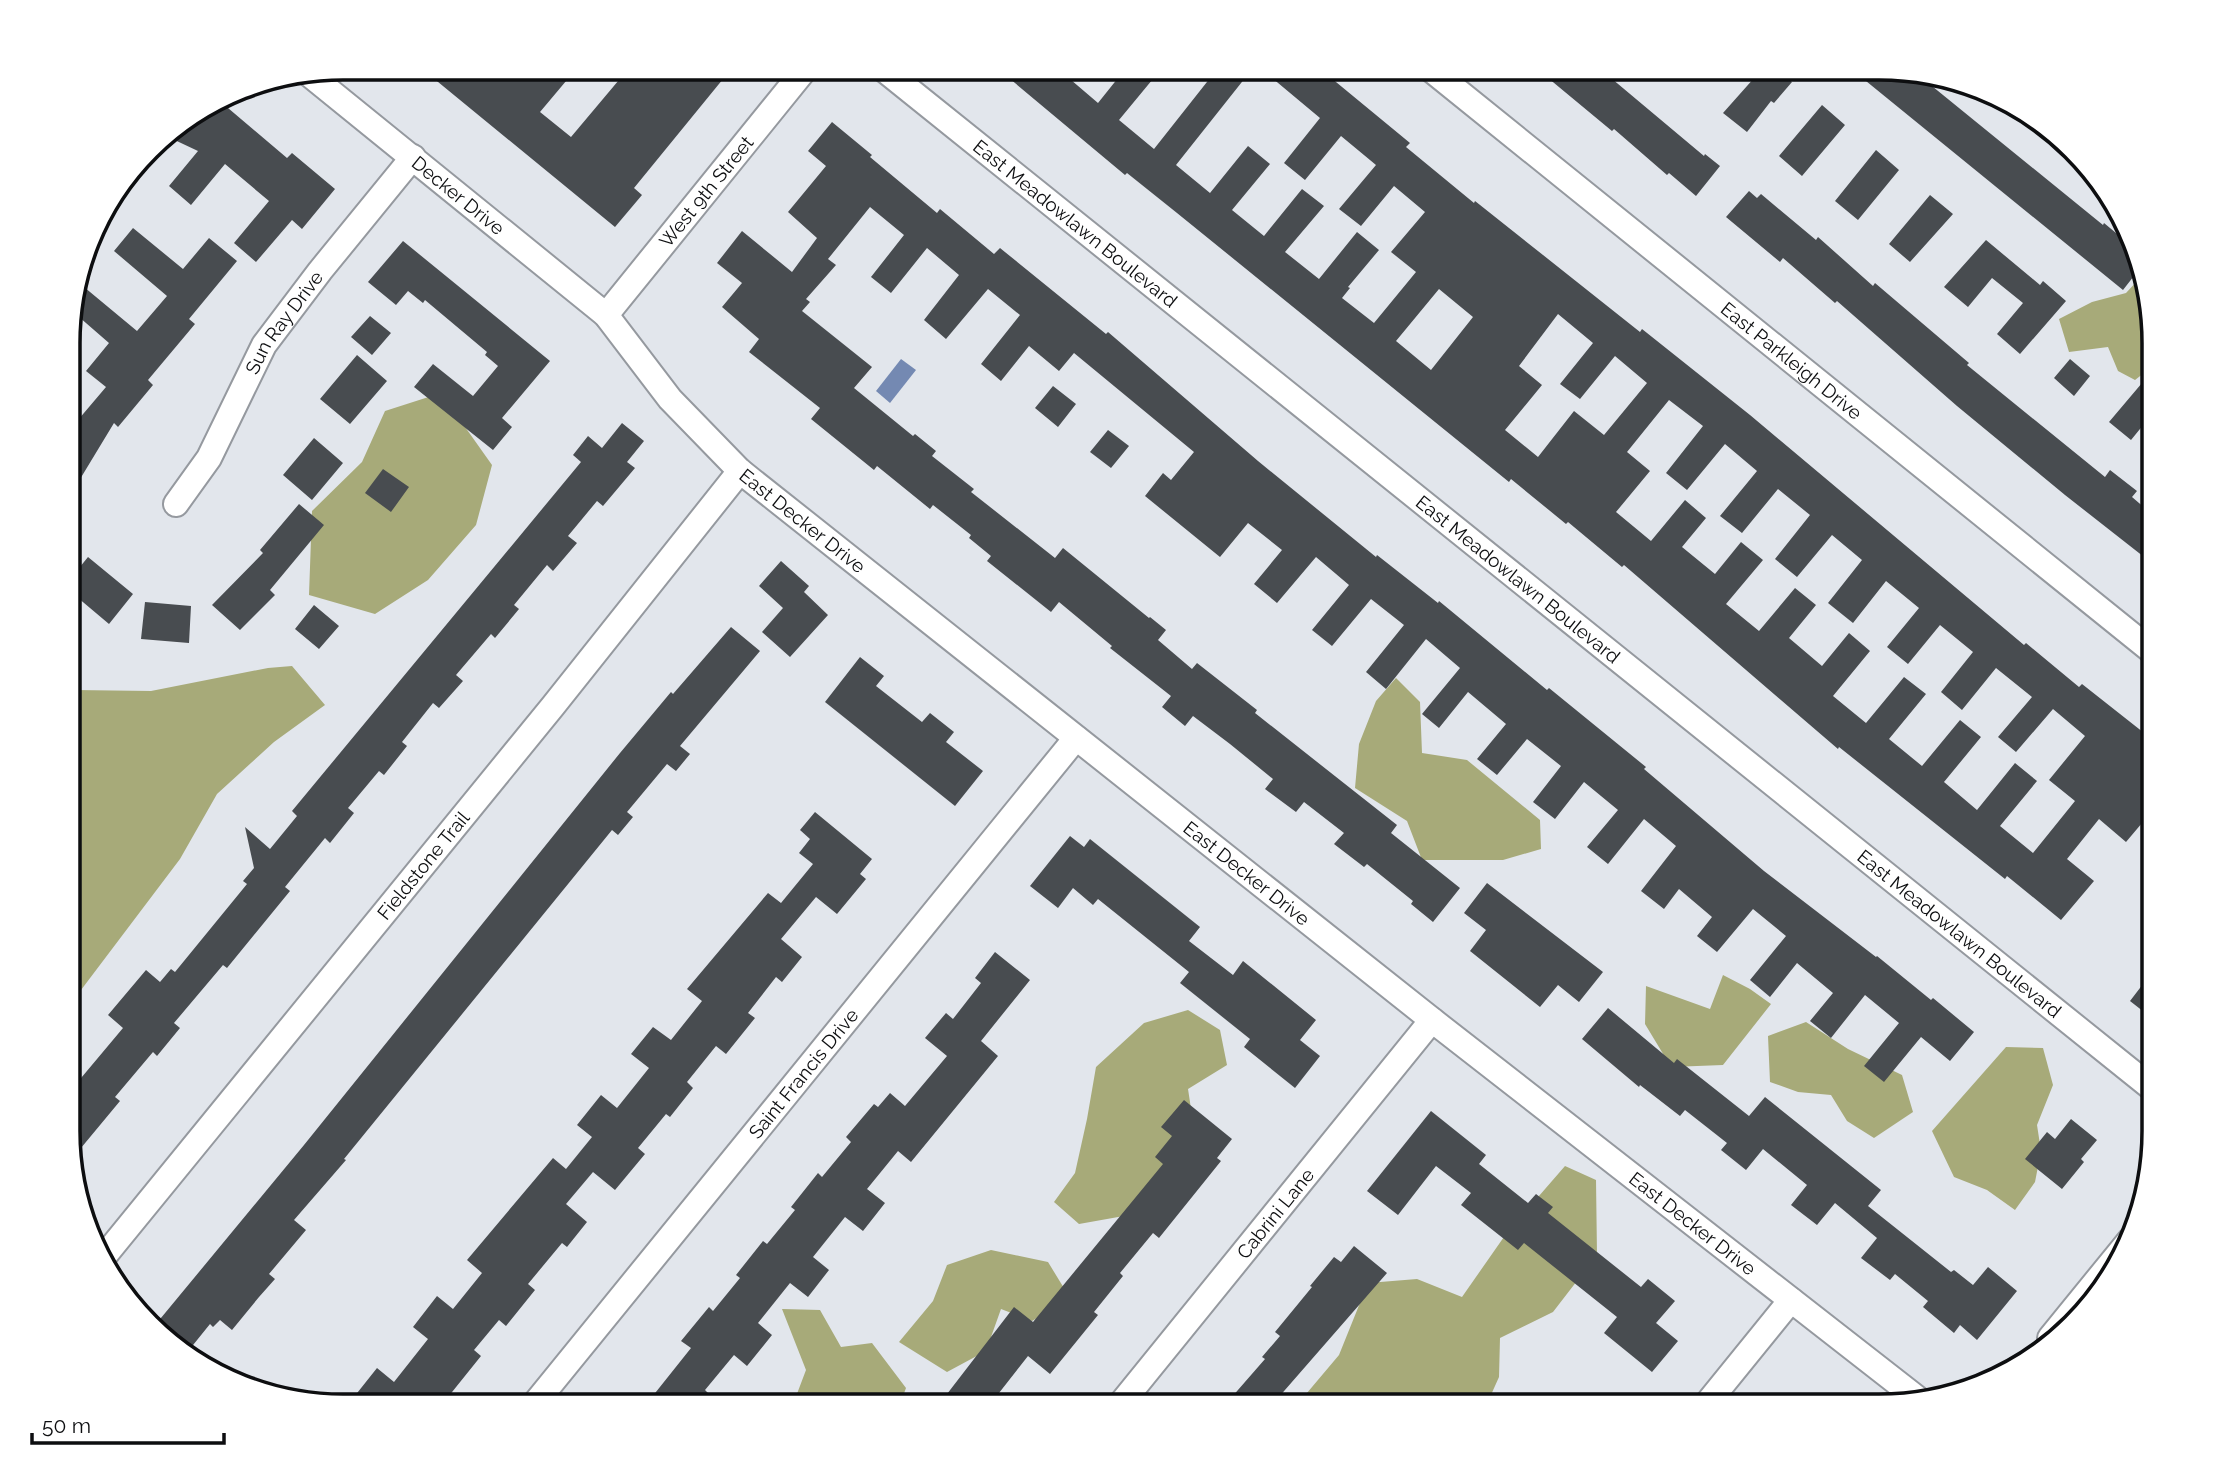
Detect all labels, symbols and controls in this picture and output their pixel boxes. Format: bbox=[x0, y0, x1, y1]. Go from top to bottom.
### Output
street label: West 9th Street bbox=[655, 131, 758, 251]
street label: East Meadowlawn Boulevard bbox=[969, 135, 1182, 312]
street label: Decker Drive bbox=[408, 151, 509, 239]
street label: Sun Ray Drive bbox=[241, 266, 327, 378]
street label: East Parkleigh Drive bbox=[1717, 297, 1867, 424]
street label: East Decker Drive bbox=[735, 464, 870, 577]
street label: East Meadowlawn Boulevard bbox=[1412, 491, 1624, 667]
street label: Fieldstone Trail bbox=[373, 806, 474, 924]
street label: East Decker Drive bbox=[1179, 816, 1314, 930]
street label: East Meadowlawn Boulevard bbox=[1853, 845, 2066, 1022]
street label: Saint Francis Drive bbox=[744, 1004, 863, 1143]
street label: Cabrini Lane bbox=[1232, 1164, 1318, 1263]
street label: East Decker Drive bbox=[1625, 1167, 1760, 1280]
scale bar bbox=[32, 1402, 224, 1446]
text: 50 m bbox=[42, 1413, 91, 1438]

